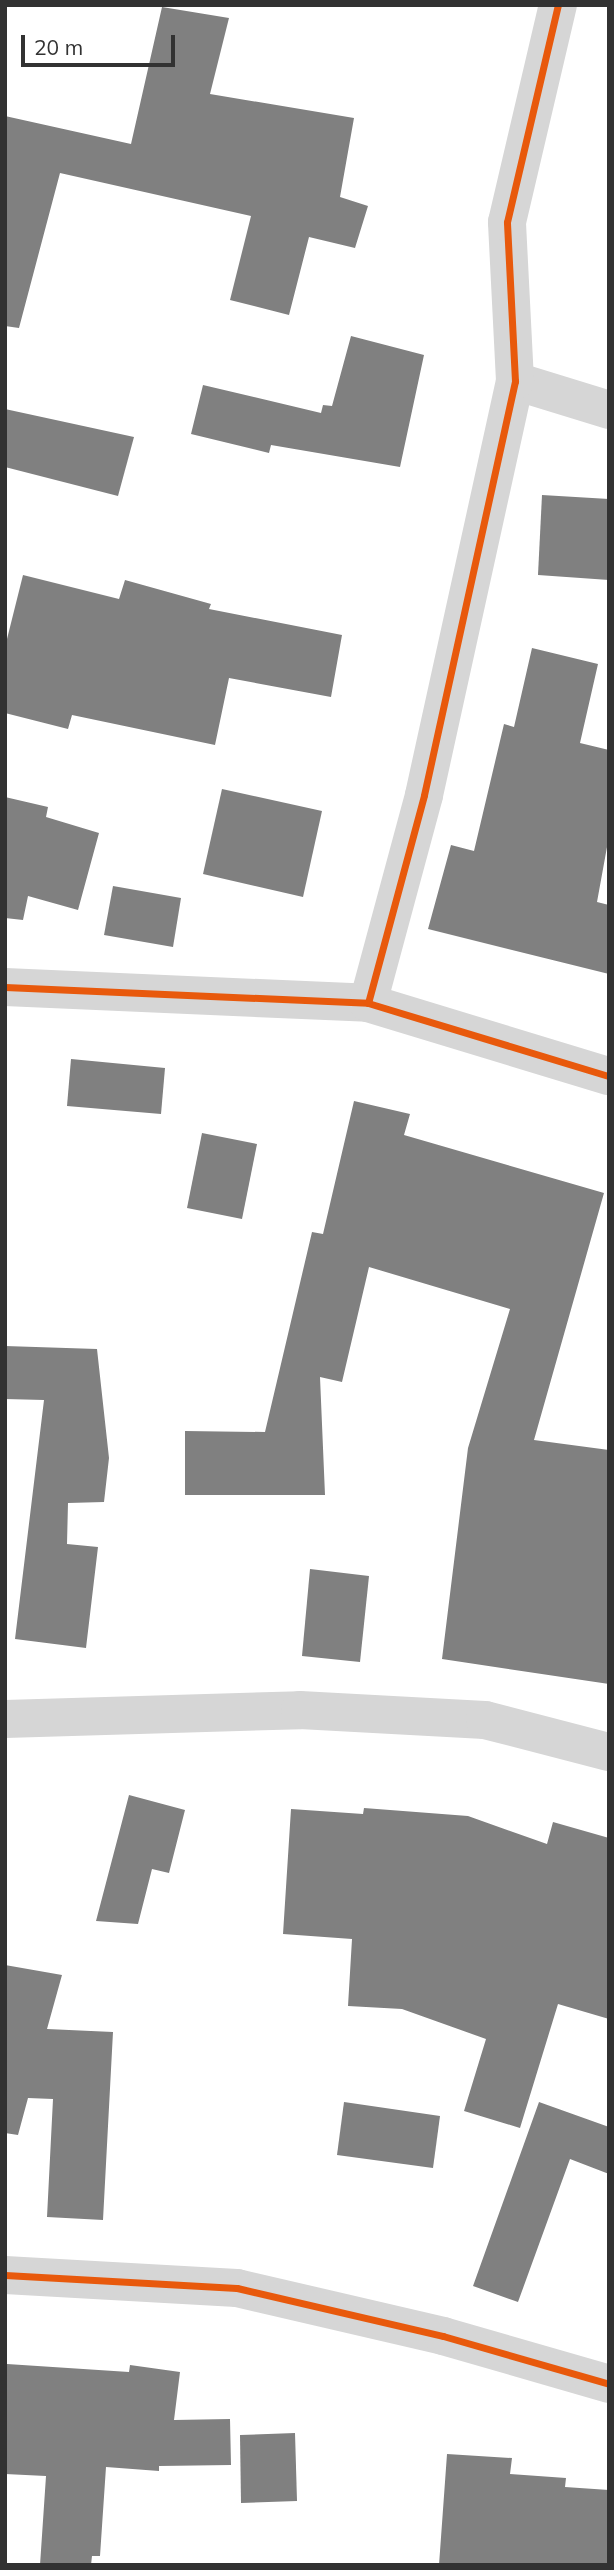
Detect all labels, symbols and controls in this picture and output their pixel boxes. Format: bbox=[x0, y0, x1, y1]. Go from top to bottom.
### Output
scale bar bbox=[24, 21, 178, 65]
text: 20 m bbox=[34, 34, 83, 60]

